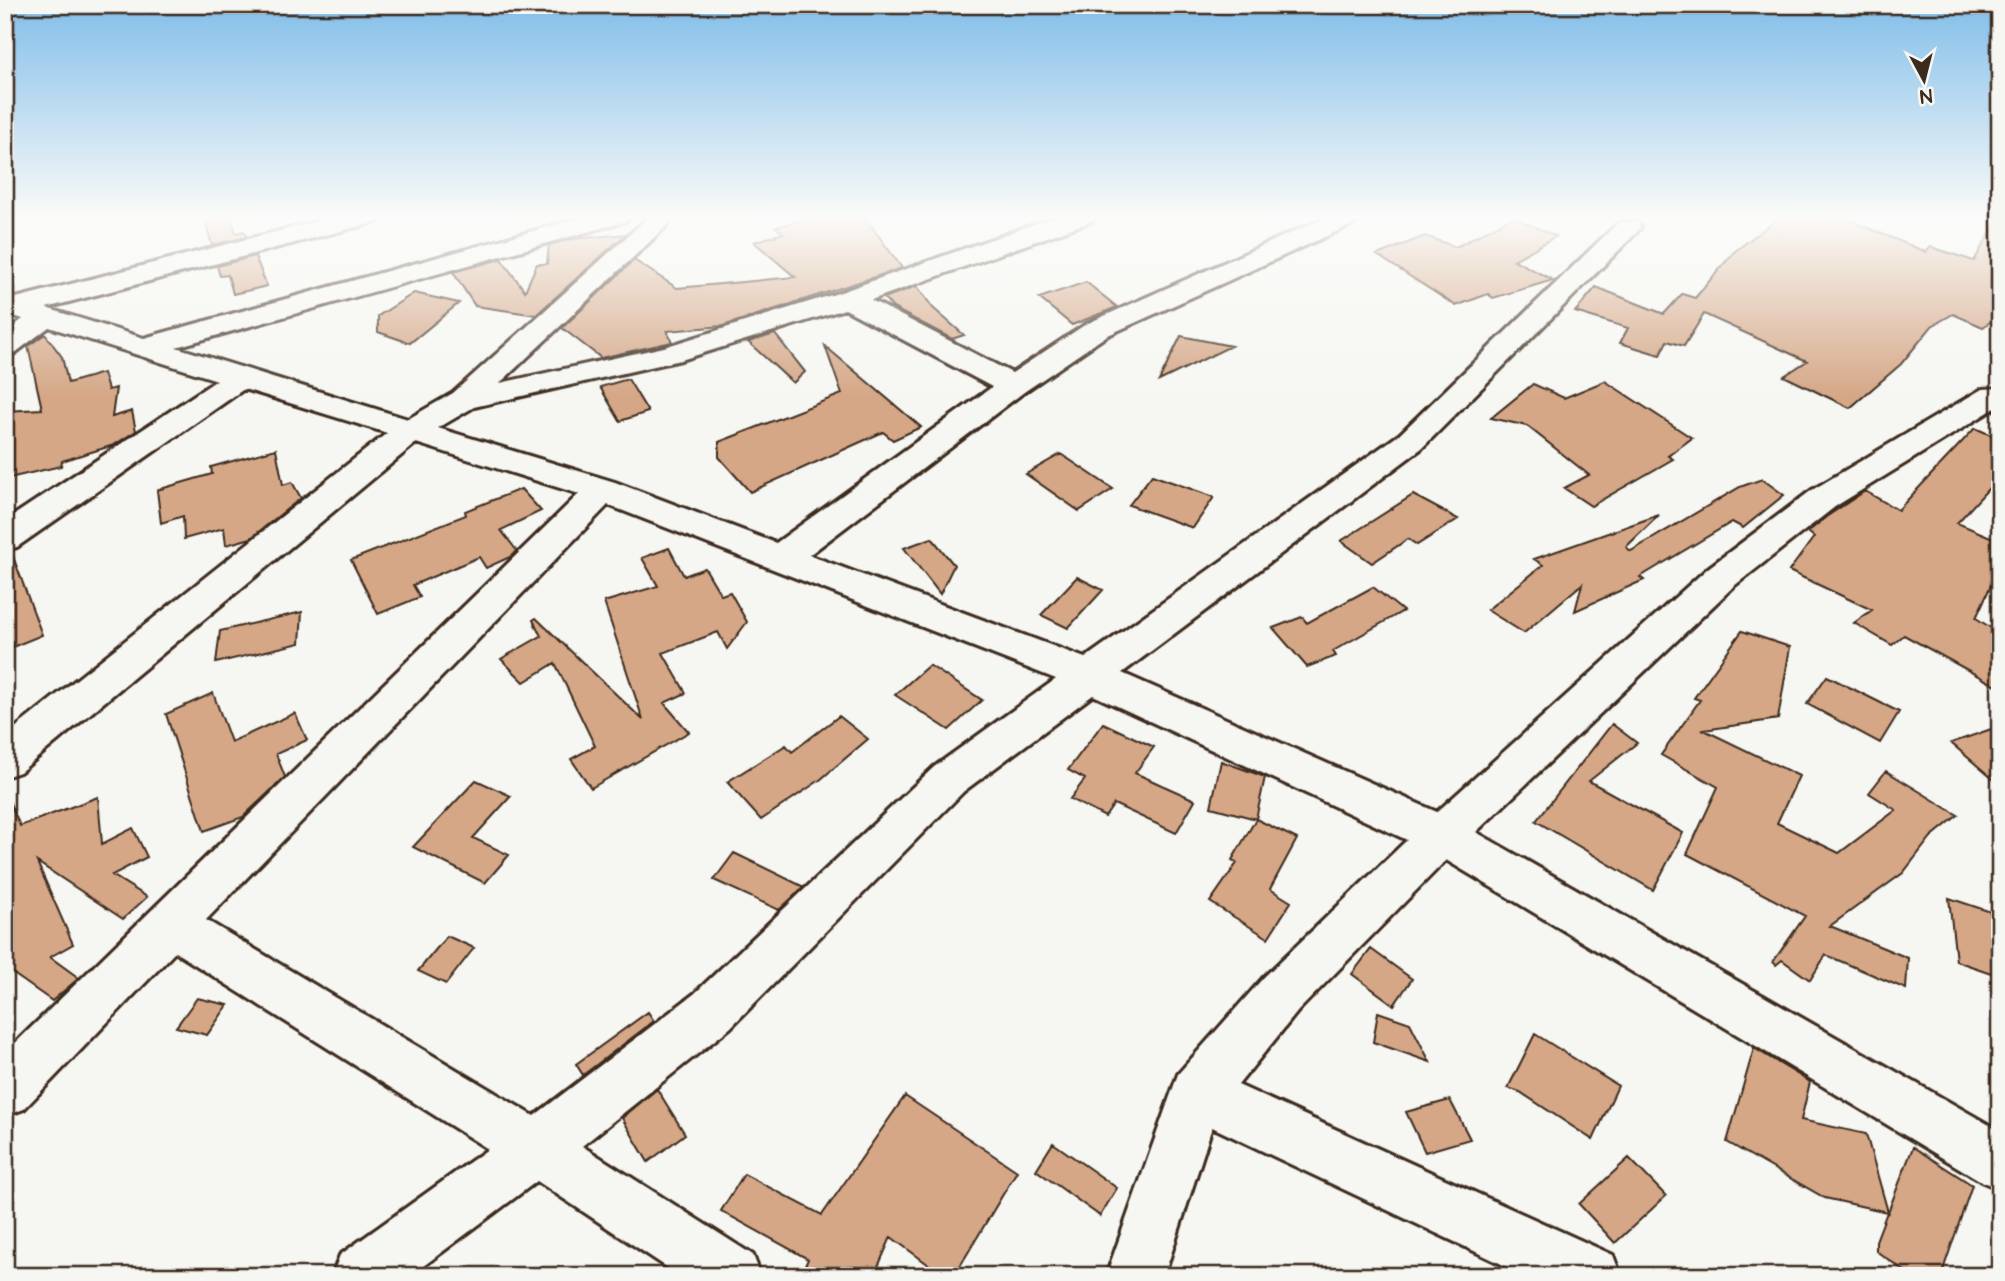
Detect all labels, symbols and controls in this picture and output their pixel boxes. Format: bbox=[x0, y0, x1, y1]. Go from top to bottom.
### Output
north arrow bbox=[1890, 46, 1960, 116]
text: N bbox=[1918, 81, 1933, 110]

